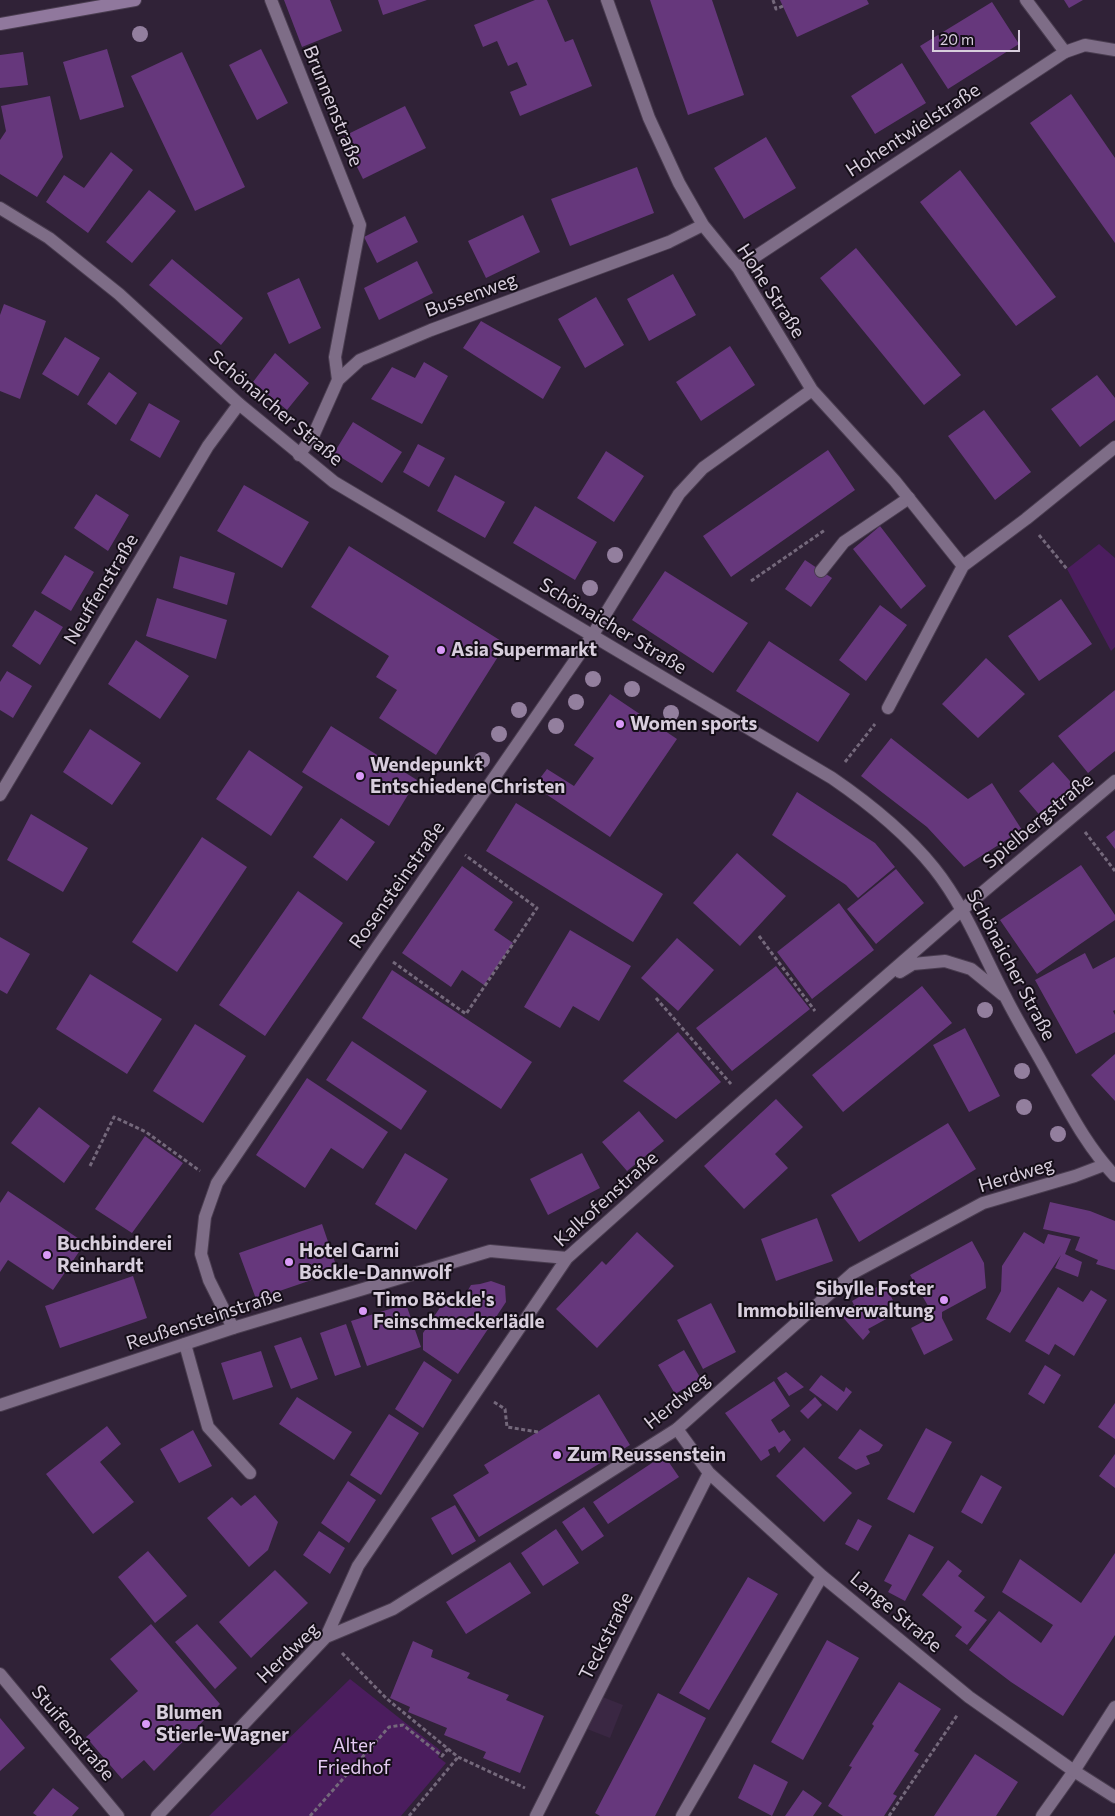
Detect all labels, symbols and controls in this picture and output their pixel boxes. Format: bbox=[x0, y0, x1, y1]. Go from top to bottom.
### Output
scale bar bbox=[935, 20, 1022, 52]
text: 20 m bbox=[940, 30, 974, 48]
street label: Brunnenstraße bbox=[298, 42, 368, 170]
street label: Hohentwielstraße bbox=[842, 78, 984, 182]
street label: Hohe Straße bbox=[732, 240, 810, 342]
street label: Bussenweg bbox=[422, 268, 520, 322]
street label: Schönaicher Straße bbox=[204, 345, 348, 471]
street label: Neuffenstraße bbox=[59, 529, 143, 649]
street label: Schönaicher Straße bbox=[535, 573, 691, 679]
place label: Asia Supermarkt bbox=[451, 639, 597, 661]
marker: Asia Supermarkt bbox=[435, 644, 447, 656]
place label: Women sports bbox=[630, 713, 757, 735]
marker: Women sports bbox=[614, 718, 626, 730]
place label: Wendepunkt Entschiedene Christen bbox=[370, 754, 565, 798]
street label: Spielbergstraße bbox=[978, 768, 1098, 874]
marker: Wendepunkt Entschiedene Christen bbox=[354, 770, 366, 782]
street label: Rosensteinstraße bbox=[345, 817, 449, 953]
street label: Schönaicher Straße bbox=[962, 886, 1060, 1044]
street label: Kalkofenstraße bbox=[549, 1146, 663, 1252]
street label: Herdweg bbox=[976, 1153, 1056, 1197]
place label: Buchbinderei Reinhardt bbox=[57, 1233, 172, 1277]
place label: Hotel Garni Böckle-Dannwolf bbox=[299, 1240, 452, 1284]
marker: Buchbinderei Reinhardt bbox=[41, 1249, 53, 1261]
marker: Hotel Garni Böckle-Dannwolf bbox=[283, 1256, 295, 1268]
place label: Sibylle Foster Immobilienverwaltung bbox=[737, 1278, 934, 1322]
street label: Reußensteinstraße bbox=[123, 1283, 285, 1355]
place label: Timo Böckle's Feinschmeckerlädle bbox=[373, 1289, 545, 1333]
marker: Sibylle Foster Immobilienverwaltung bbox=[938, 1294, 950, 1306]
marker: Timo Böckle's Feinschmeckerlädle bbox=[357, 1305, 369, 1317]
street label: Herdweg bbox=[640, 1368, 714, 1434]
place label: Zum Reussenstein bbox=[567, 1444, 726, 1466]
marker: Zum Reussenstein bbox=[551, 1449, 563, 1461]
street label: Lange Straße bbox=[845, 1567, 947, 1657]
street label: Teckstraße bbox=[574, 1588, 638, 1684]
street label: Herdweg bbox=[252, 1618, 324, 1688]
street label: Stuifenstraße bbox=[27, 1681, 119, 1785]
place label: Blumen Stierle-Wagner bbox=[156, 1702, 289, 1746]
marker: Blumen Stierle-Wagner bbox=[140, 1718, 152, 1730]
park label: Alter Friedhof bbox=[317, 1735, 391, 1779]

